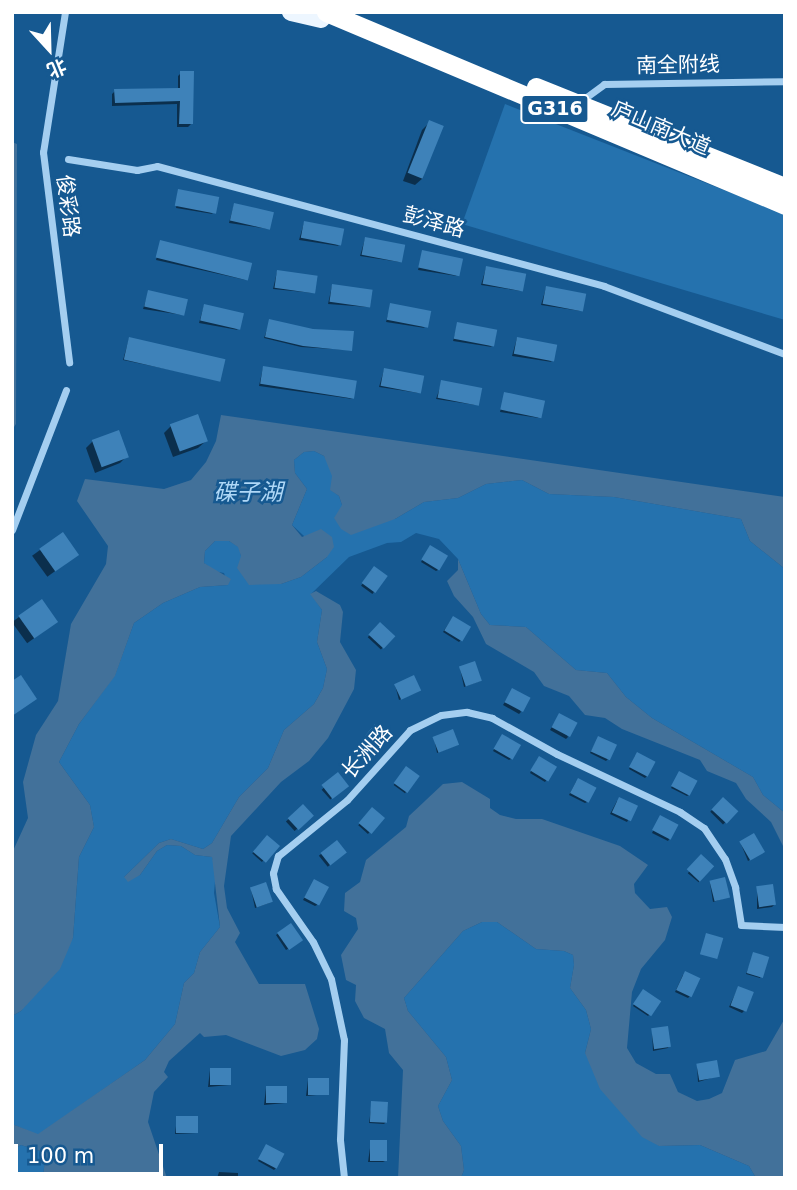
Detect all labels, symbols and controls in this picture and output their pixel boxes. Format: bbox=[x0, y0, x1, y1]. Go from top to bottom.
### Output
north arrow bbox=[14, 14, 84, 84]
street label: 南全附线 bbox=[636, 52, 720, 78]
text: 北 bbox=[44, 55, 70, 82]
road number: G316 bbox=[520, 94, 590, 124]
street label: 庐山南大道 bbox=[608, 96, 714, 160]
street label: 俊彩路 bbox=[52, 173, 84, 239]
street label: 彭泽路 bbox=[400, 202, 468, 242]
water label: 碟子湖 bbox=[214, 478, 282, 506]
street label: 长洲路 bbox=[337, 720, 397, 784]
scale bar bbox=[18, 1130, 166, 1174]
text: 100 m bbox=[27, 1144, 94, 1168]

